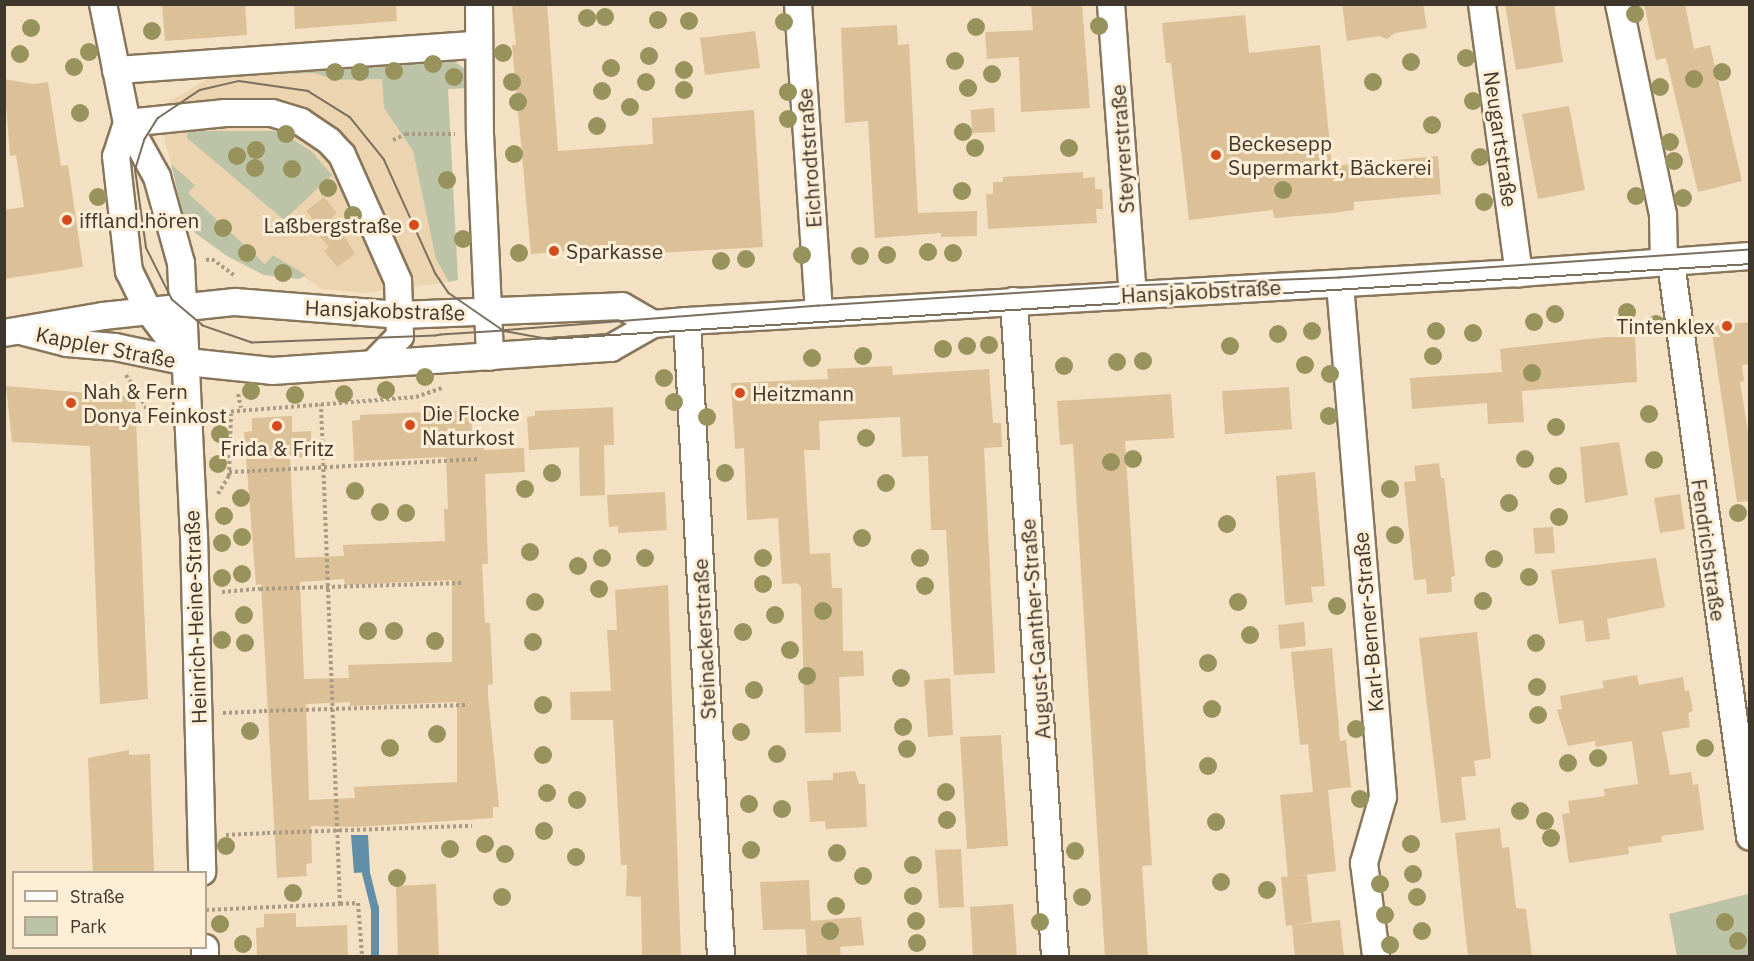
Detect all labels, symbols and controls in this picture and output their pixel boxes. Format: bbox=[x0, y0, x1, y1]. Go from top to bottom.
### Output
street label: Neugartstraße bbox=[1479, 69, 1523, 209]
street label: Steyrerstraße bbox=[1105, 84, 1139, 214]
street label: Eichrodtstraße bbox=[792, 87, 826, 229]
place label: Beckesepp Supermarkt, Bäckerei bbox=[1228, 130, 1432, 180]
marker: Beckesepp Supermarkt, Bäckerei bbox=[1209, 148, 1223, 162]
place label: iffland.hören bbox=[79, 207, 199, 233]
place label: Laßbergstraße bbox=[264, 212, 402, 238]
marker: iffland.hören bbox=[60, 213, 74, 227]
marker: Laßbergstraße bbox=[407, 218, 421, 232]
place label: Sparkasse bbox=[566, 238, 663, 264]
marker: Sparkasse bbox=[547, 244, 561, 258]
street label: Hansjakobstraße bbox=[1120, 274, 1282, 308]
street label: Hansjakobstraße bbox=[304, 295, 466, 325]
place label: Tintenklex bbox=[1616, 313, 1715, 339]
marker: Tintenklex bbox=[1720, 319, 1734, 333]
street label: Kappler Straße bbox=[34, 321, 178, 373]
place label: Nah & Fern Donya Feinkost bbox=[83, 378, 227, 428]
place label: Heitzmann bbox=[752, 380, 854, 406]
marker: Heitzmann bbox=[733, 386, 747, 400]
marker: Nah & Fern Donya Feinkost bbox=[64, 396, 78, 410]
place label: Die Flocke Naturkost bbox=[422, 400, 520, 450]
marker: Die Flocke Naturkost bbox=[403, 418, 417, 432]
marker: Frida & Fritz bbox=[270, 419, 284, 433]
place label: Frida & Fritz bbox=[220, 435, 334, 461]
street label: Fendrichstraße bbox=[1687, 477, 1731, 623]
street label: Heinrich-Heine-Straße bbox=[179, 510, 211, 724]
street label: August-Ganther-Straße bbox=[1015, 518, 1055, 740]
street label: Karl-Berner-Straße bbox=[1348, 531, 1388, 713]
street label: Steinackerstraße bbox=[687, 558, 721, 720]
legend bbox=[12, 871, 207, 949]
text: Straße bbox=[70, 885, 124, 908]
text: Park bbox=[70, 915, 106, 938]

